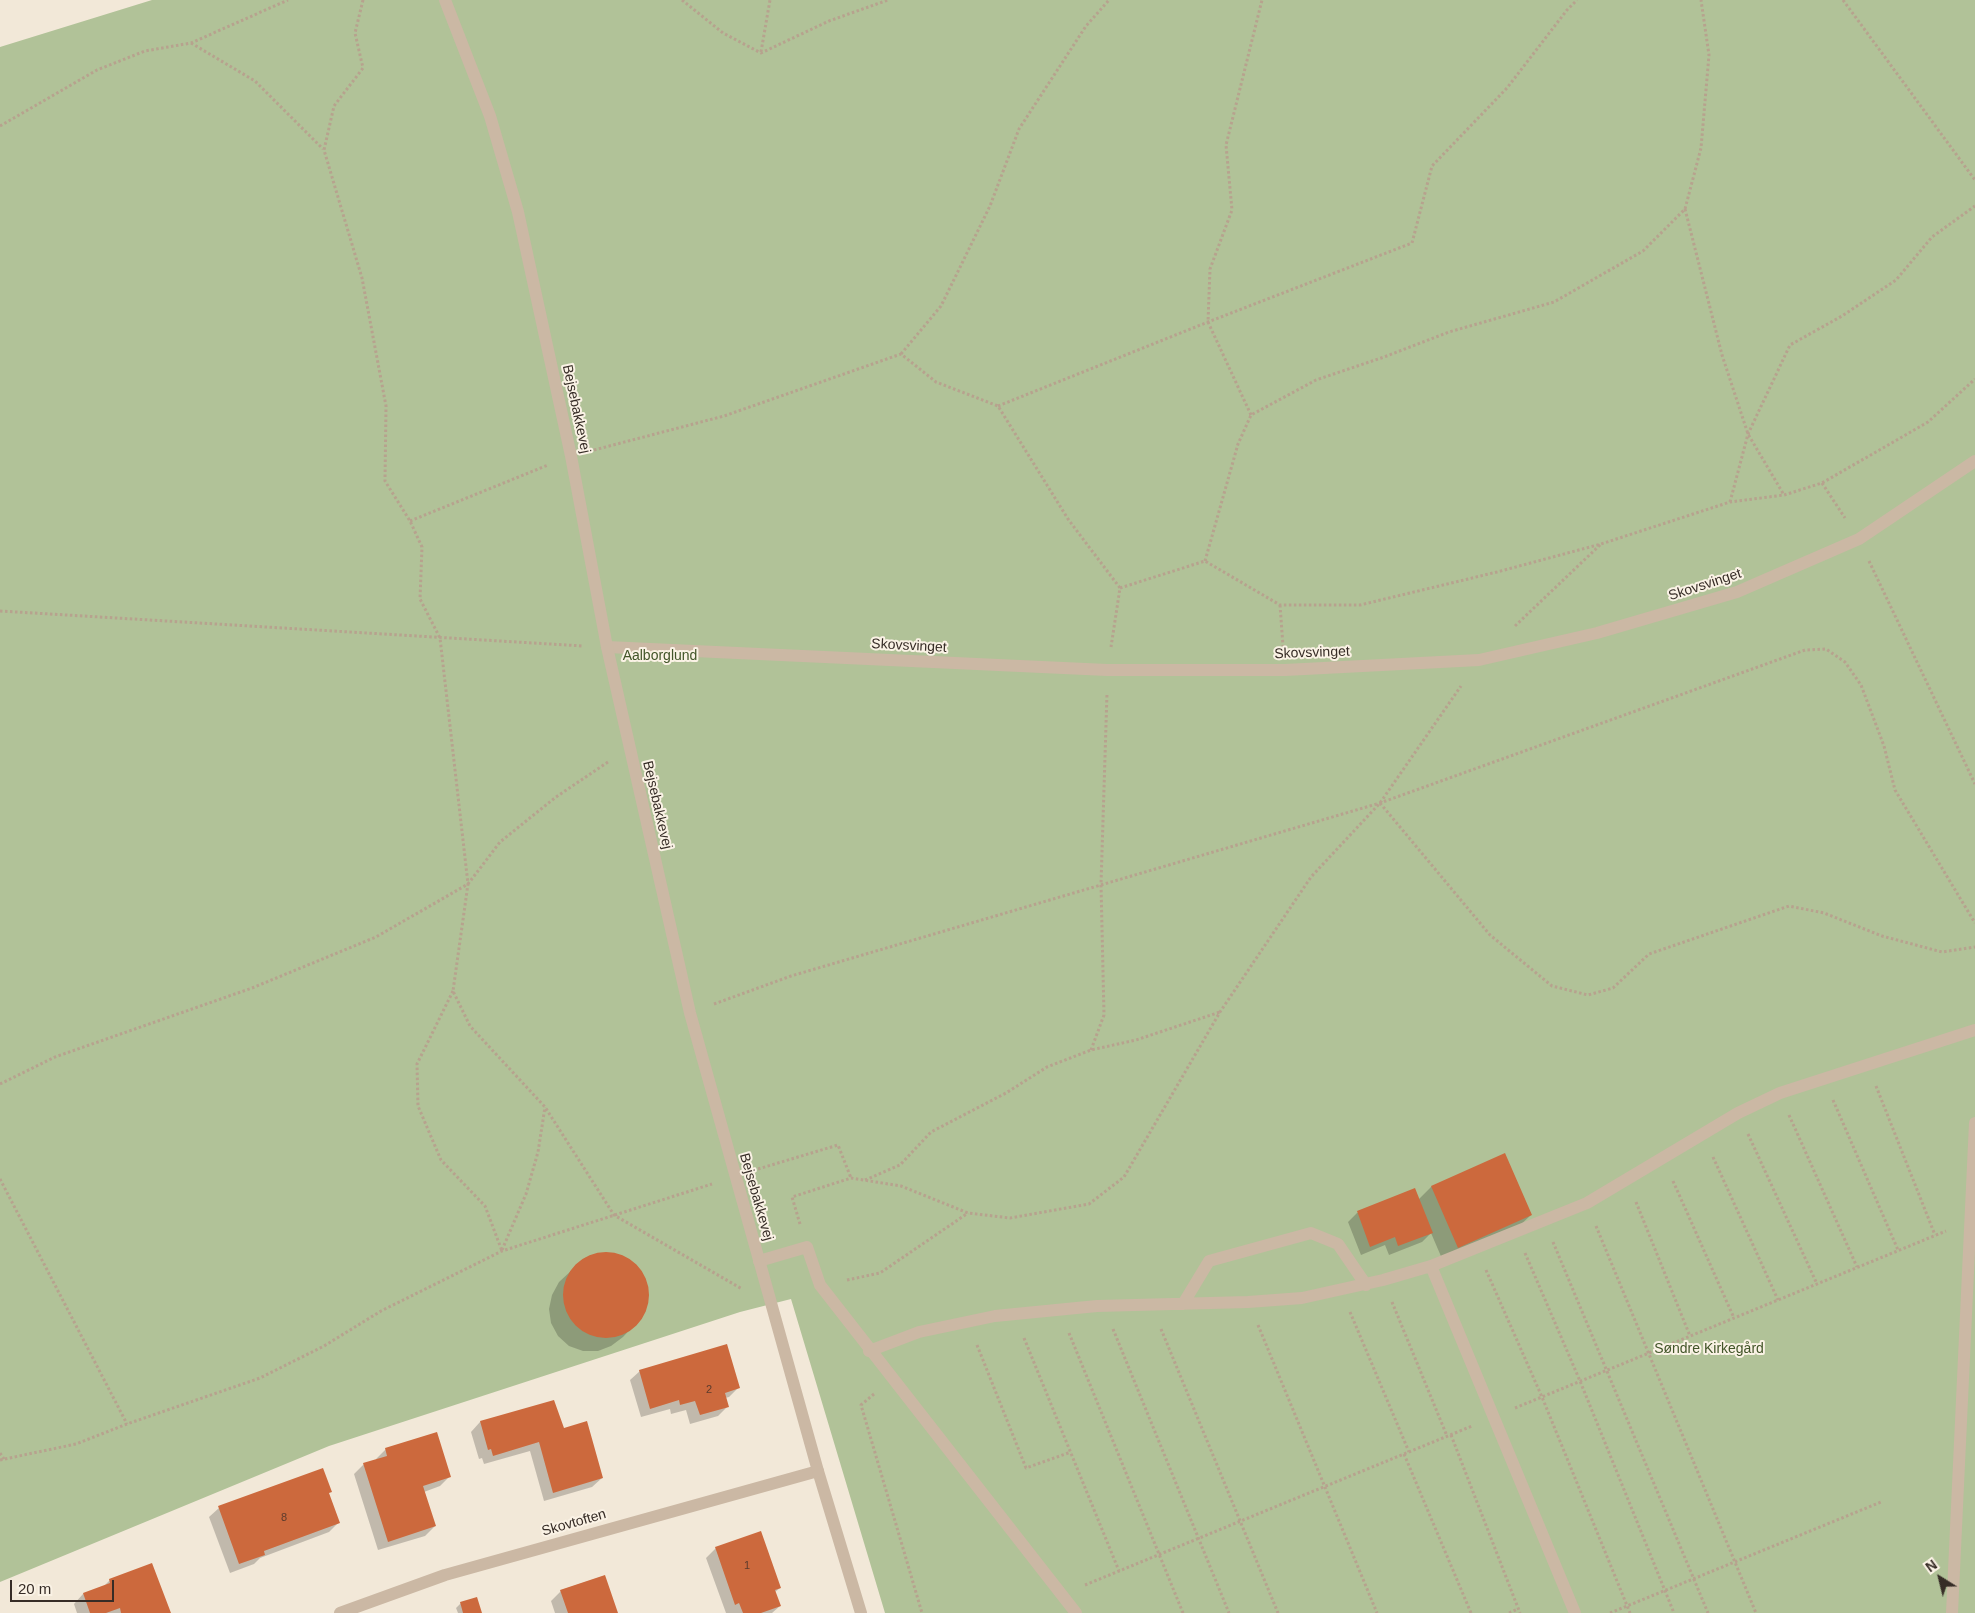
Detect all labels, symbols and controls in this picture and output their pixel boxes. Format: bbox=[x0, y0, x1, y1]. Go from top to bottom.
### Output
street label: Bejsebakkevej bbox=[558, 363, 594, 455]
street label: Skovsvinget bbox=[1667, 565, 1743, 605]
street label: Skovsvinget bbox=[871, 636, 947, 656]
street label: Skovsvinget bbox=[1274, 643, 1350, 663]
park label: Aalborglund bbox=[623, 648, 697, 664]
street label: Bejsebakkevej bbox=[639, 759, 675, 851]
street label: Bejsebakkevej bbox=[735, 1151, 777, 1243]
park label: Søndre Kirkegård bbox=[1654, 1341, 1764, 1357]
house number: 2 bbox=[706, 1383, 712, 1397]
street label: Skovtoften bbox=[540, 1506, 608, 1540]
house number: 8 bbox=[281, 1511, 287, 1525]
north arrow bbox=[1915, 1553, 1965, 1603]
text: N bbox=[1922, 1556, 1940, 1575]
house number: 1 bbox=[744, 1559, 750, 1573]
scale bar bbox=[12, 1570, 116, 1602]
text: 20 m bbox=[18, 1580, 51, 1597]

